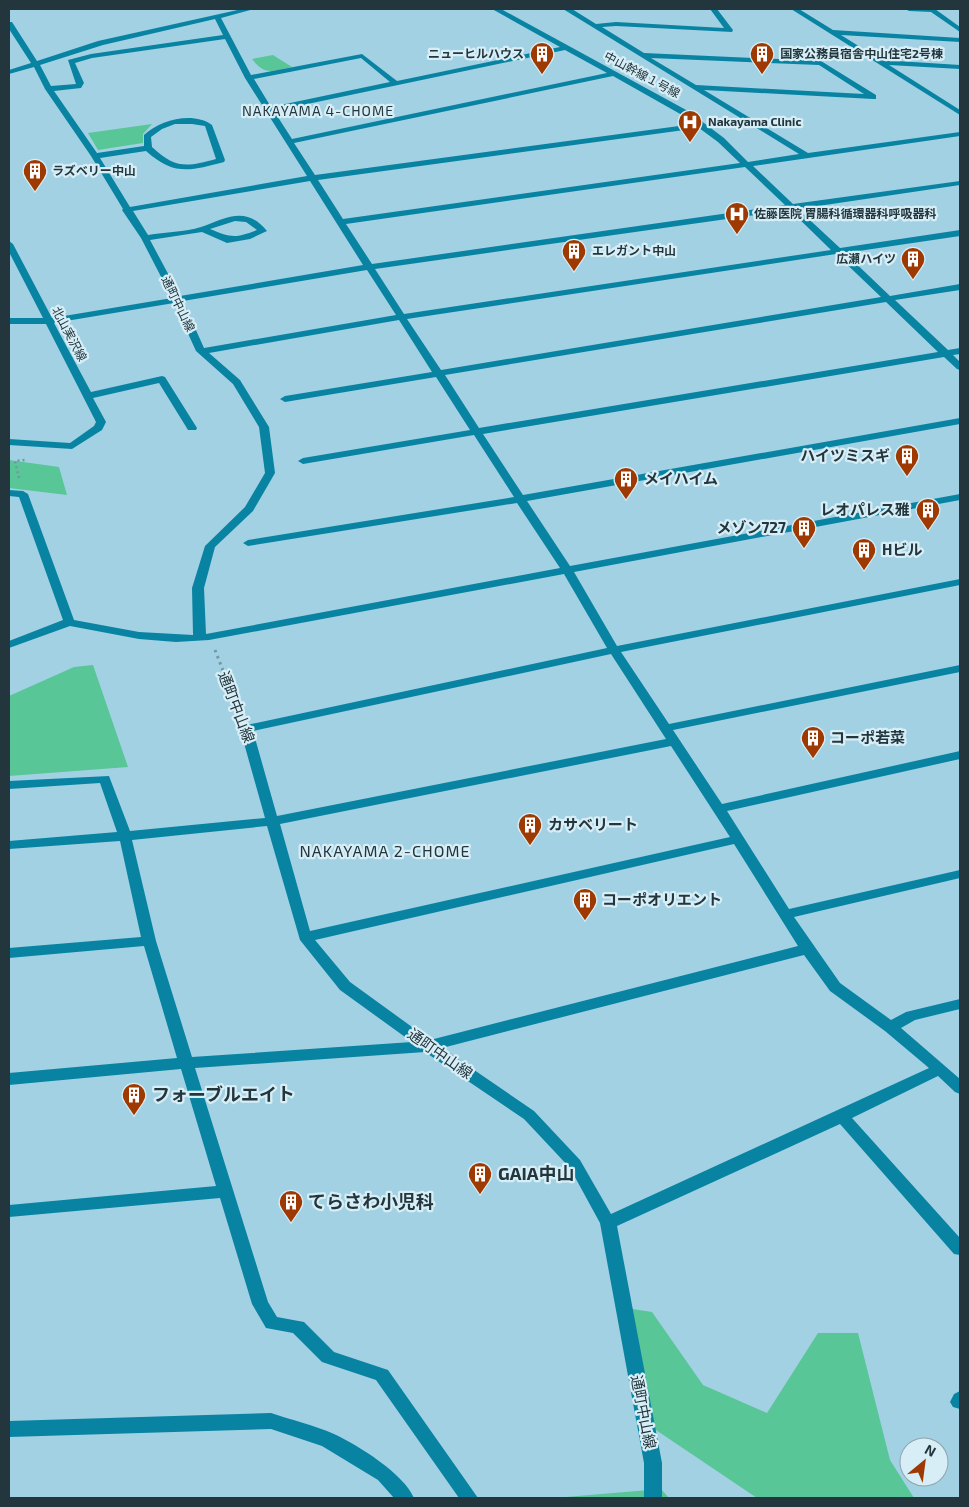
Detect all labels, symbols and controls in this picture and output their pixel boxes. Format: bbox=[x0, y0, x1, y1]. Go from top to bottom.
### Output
building icon: ニューヒルハウス bbox=[529, 41, 555, 75]
building icon: 国家公務員宿舎中山住宅2号棟 bbox=[749, 41, 775, 75]
place label: ニューヒルハウス bbox=[428, 46, 524, 60]
place label: 国家公務員宿舎中山住宅2号棟 bbox=[780, 46, 943, 60]
street label: 中山幹線１号線 bbox=[602, 48, 683, 100]
district label: NAKAYAMA 4-CHOME bbox=[242, 102, 394, 119]
hospital icon: Nakayama Clinic bbox=[677, 109, 703, 143]
place label: Nakayama Clinic bbox=[708, 114, 802, 129]
building icon: ラズベリー中山 bbox=[22, 158, 48, 192]
place label: ラズベリー中山 bbox=[52, 163, 136, 177]
hospital icon: 佐藤医院 胃腸科循環器科呼吸器科 bbox=[724, 201, 750, 235]
place label: 佐藤医院 胃腸科循環器科呼吸器科 bbox=[754, 206, 937, 220]
building icon: エレガント中山 bbox=[561, 238, 587, 272]
place label: エレガント中山 bbox=[592, 243, 676, 257]
building icon: 広瀬ハイツ bbox=[900, 246, 926, 280]
place label: 広瀬ハイツ bbox=[836, 251, 896, 265]
street label: 通町中山線 bbox=[159, 274, 198, 334]
street label: 北山実沢線 bbox=[50, 304, 90, 363]
building icon: ハイツミスギ bbox=[894, 443, 920, 477]
place label: ハイツミスギ bbox=[800, 446, 890, 464]
building icon: メイハイム bbox=[613, 466, 639, 500]
place label: メイハイム bbox=[644, 469, 718, 487]
building icon: レオパレス雅 bbox=[915, 497, 941, 531]
place label: レオパレス雅 bbox=[820, 500, 910, 518]
building icon: メゾン727 bbox=[791, 515, 817, 549]
place label: メゾン727 bbox=[716, 518, 786, 536]
building icon: Hビル bbox=[851, 537, 877, 571]
place label: Hビル bbox=[882, 540, 922, 558]
street label: 通町中山線 bbox=[215, 668, 259, 745]
building icon: コーポ若菜 bbox=[800, 725, 826, 759]
place label: コーポ若菜 bbox=[830, 728, 905, 746]
building icon: カサベリート bbox=[517, 812, 543, 846]
place label: カサベリート bbox=[548, 815, 638, 833]
district label: NAKAYAMA 2-CHOME bbox=[300, 841, 470, 860]
building icon: コーポオリエント bbox=[572, 887, 598, 921]
place label: コーポオリエント bbox=[602, 890, 722, 908]
street label: 通町中山線 bbox=[405, 1024, 476, 1082]
building icon: フォーブルエイト bbox=[121, 1082, 147, 1116]
place label: フォーブルエイト bbox=[152, 1083, 295, 1105]
building icon: GAIA中山 bbox=[467, 1161, 493, 1195]
place label: GAIA中山 bbox=[498, 1162, 574, 1184]
building icon: てらさわ小児科 bbox=[278, 1189, 304, 1223]
place label: てらさわ小児科 bbox=[308, 1190, 434, 1212]
street label: 通町中山線 bbox=[628, 1373, 660, 1450]
north arrow bbox=[899, 1437, 949, 1487]
text: N bbox=[922, 1440, 939, 1460]

